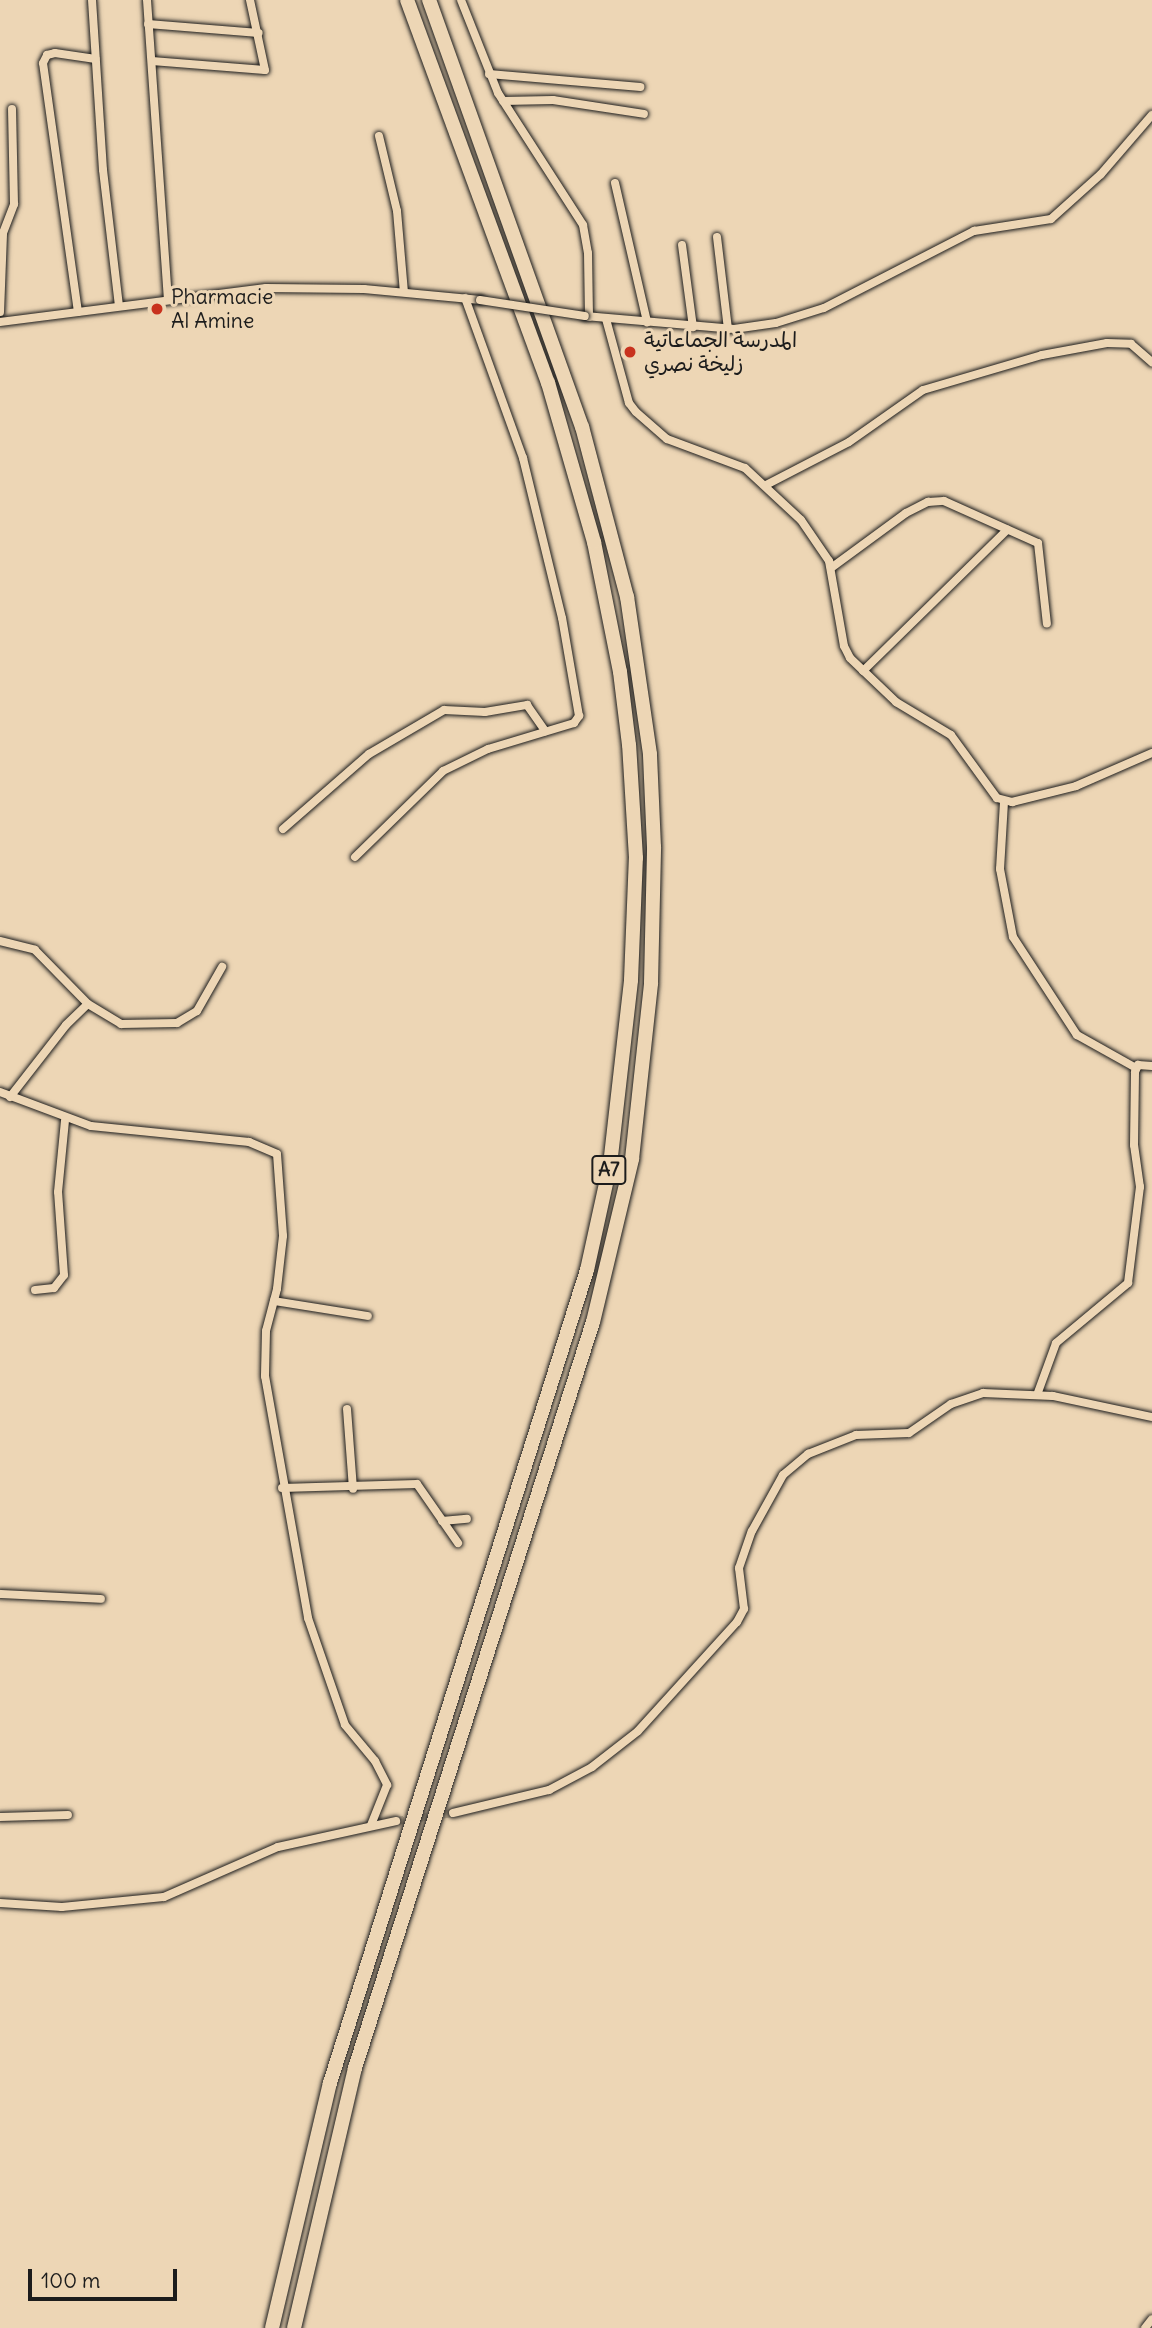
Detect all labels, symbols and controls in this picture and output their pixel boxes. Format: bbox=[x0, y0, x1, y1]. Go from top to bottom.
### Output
place label: Pharmacie Al Amine bbox=[171, 284, 273, 334]
marker: Pharmacie Al Amine bbox=[149, 301, 165, 317]
place label: المدرسة الجماعاتية زليخة نصري bbox=[644, 327, 797, 377]
marker: المدرسة الجماعاتية زليخة نصري bbox=[622, 344, 638, 360]
road number: A7 bbox=[590, 1154, 628, 1186]
scale bar bbox=[32, 2254, 180, 2298]
text: 100 m bbox=[41, 2267, 100, 2294]

